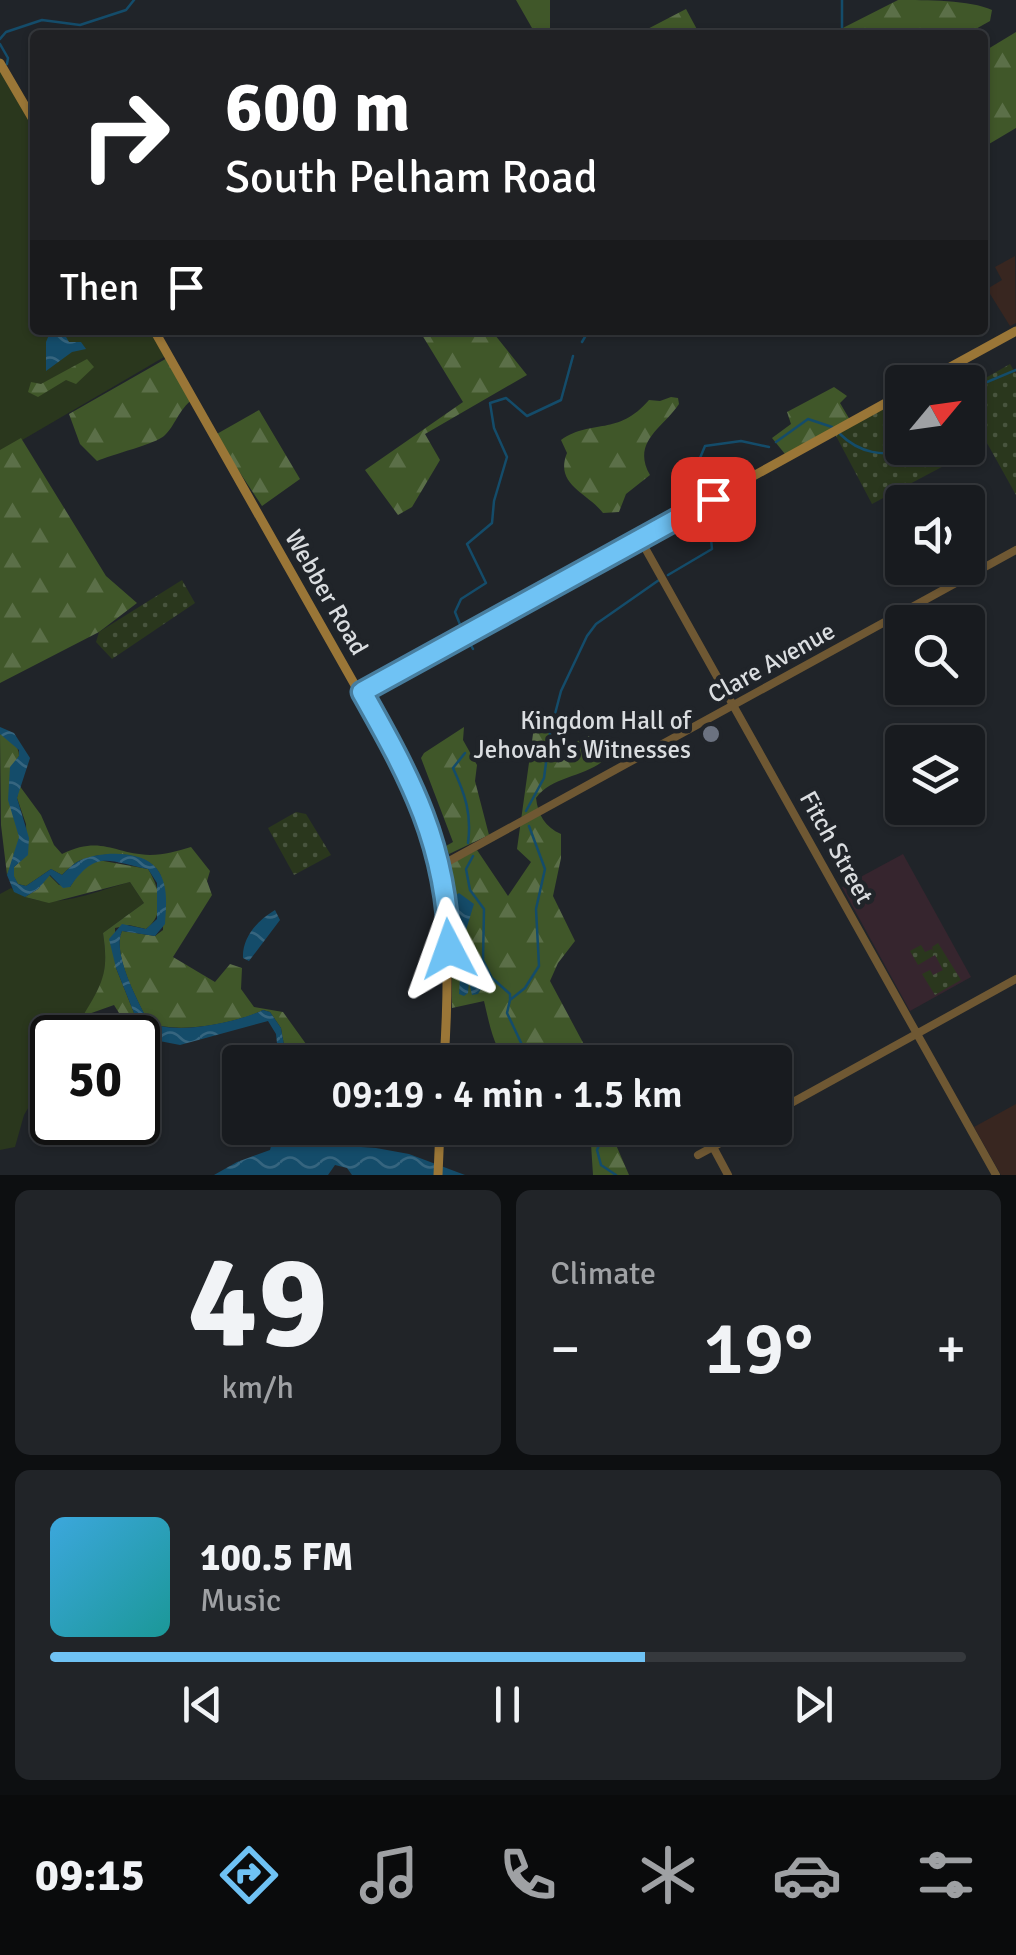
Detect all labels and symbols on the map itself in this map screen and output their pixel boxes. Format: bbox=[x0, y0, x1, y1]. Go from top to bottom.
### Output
north arrow bbox=[885, 365, 985, 465]
pin bbox=[671, 457, 756, 542]
street label: Webber Road bbox=[278, 524, 375, 661]
street label: Clare Avenue bbox=[702, 615, 840, 710]
place label: Kingdom Hall of Jehovah's Witnesses bbox=[474, 705, 693, 765]
marker: Kingdom Hall of Jehovah's Witnesses bbox=[700, 723, 722, 745]
street label: Fitch Street bbox=[793, 785, 880, 909]
position arrow bbox=[397, 897, 501, 1001]
speed limit sign: 50 bbox=[30, 1015, 160, 1145]

